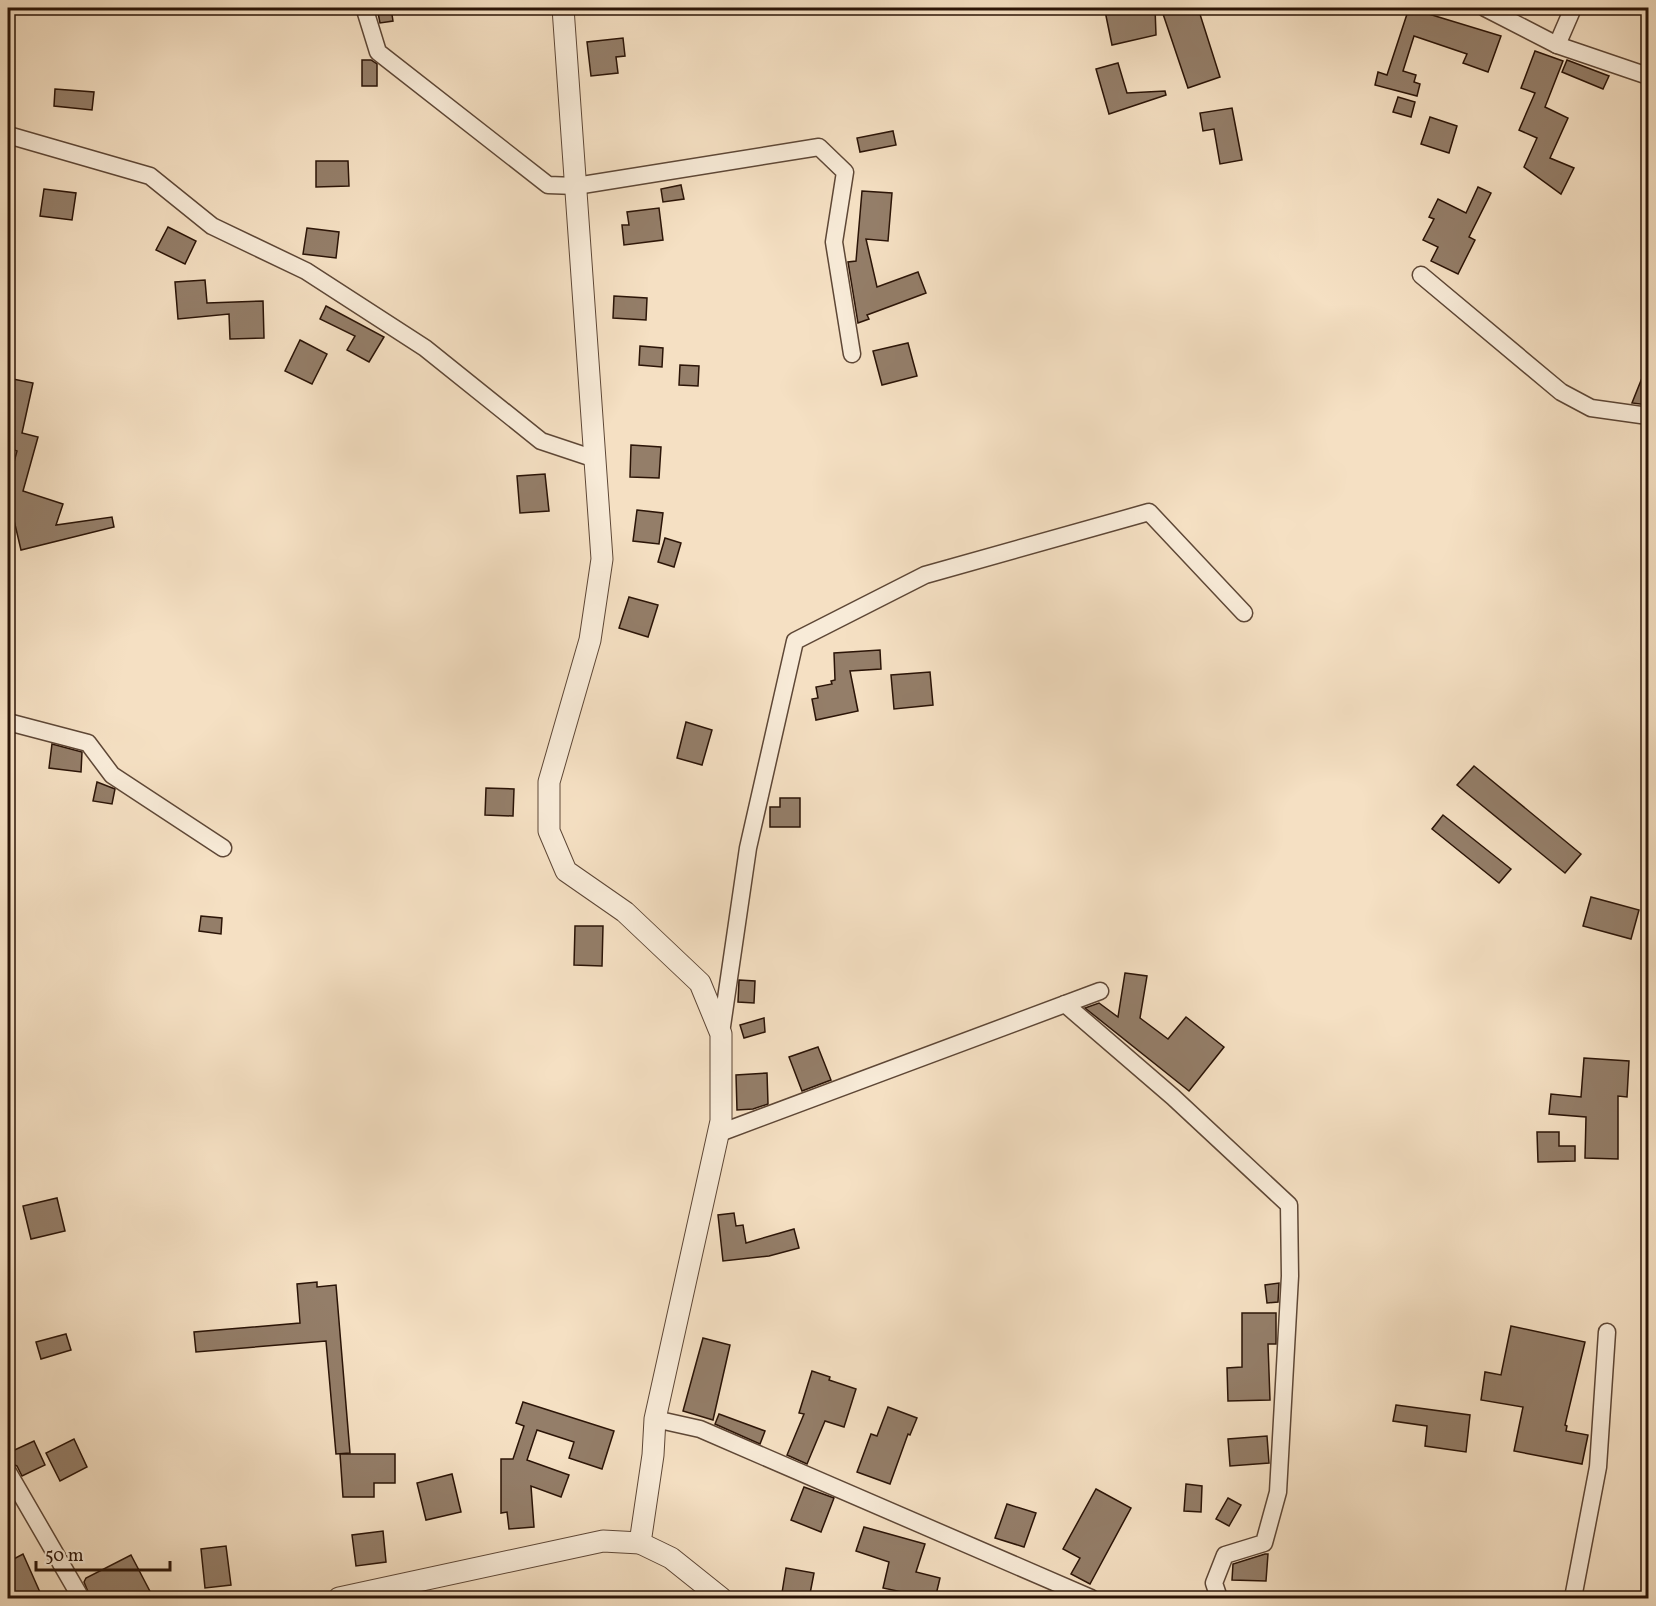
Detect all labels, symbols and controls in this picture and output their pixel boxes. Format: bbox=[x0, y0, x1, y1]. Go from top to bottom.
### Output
scale bar bbox=[36, 1534, 170, 1572]
text: 50 m bbox=[45, 1544, 84, 1569]

